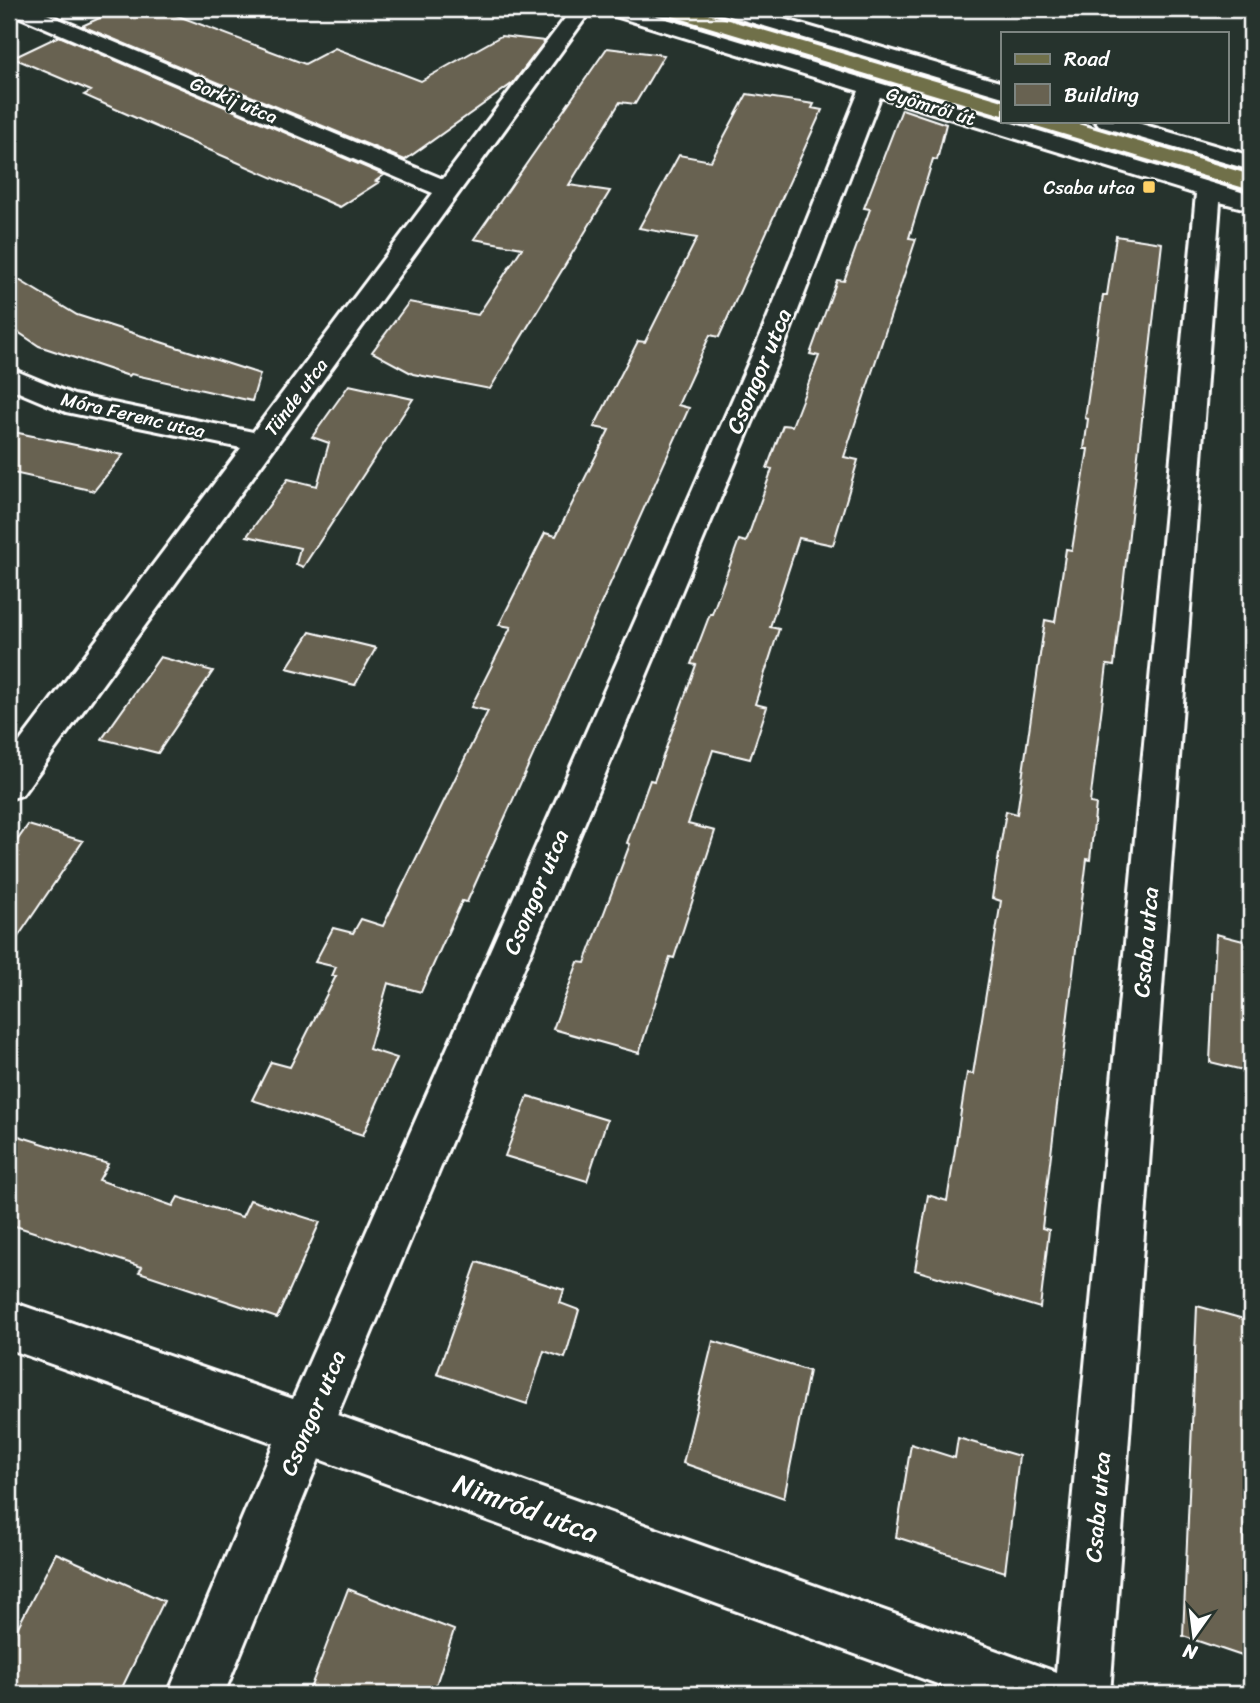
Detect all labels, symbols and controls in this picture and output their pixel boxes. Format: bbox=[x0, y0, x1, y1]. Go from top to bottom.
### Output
legend bbox=[1001, 32, 1228, 122]
text: Road bbox=[1064, 40, 1111, 78]
street label: Gorkij utca bbox=[185, 67, 283, 133]
text: Building bbox=[1064, 76, 1140, 114]
street label: Gyömrői út bbox=[882, 77, 980, 135]
place label: Csaba utca bbox=[1043, 171, 1135, 204]
marker: Csaba utca bbox=[1141, 179, 1157, 195]
street label: Csongor utca bbox=[714, 302, 804, 440]
street label: Tünde utca bbox=[255, 350, 337, 443]
street label: Móra Ferenc utca bbox=[58, 382, 209, 448]
street label: Csongor utca bbox=[491, 823, 581, 961]
street label: Csaba utca bbox=[1121, 885, 1171, 999]
street label: Csongor utca bbox=[268, 1344, 358, 1482]
street label: Csaba utca bbox=[1073, 1450, 1123, 1564]
street label: Nimród utca bbox=[446, 1459, 606, 1557]
north arrow bbox=[1158, 1602, 1228, 1672]
text: N bbox=[1179, 1634, 1201, 1670]

